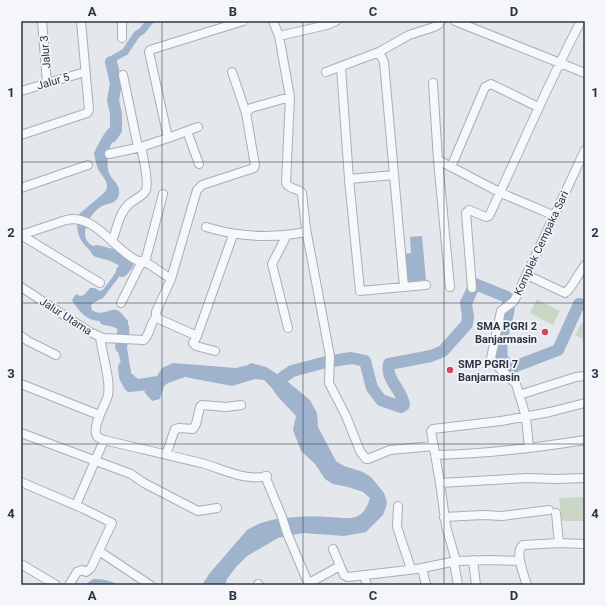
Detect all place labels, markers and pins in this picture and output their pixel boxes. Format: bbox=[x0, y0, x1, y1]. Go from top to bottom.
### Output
place label: SMA PGRI 2 Banjarmasin bbox=[475, 320, 537, 346]
marker: SMA PGRI 2 Banjarmasin bbox=[540, 327, 550, 337]
place label: SMP PGRI 7 Banjarmasin bbox=[458, 358, 520, 384]
marker: SMP PGRI 7 Banjarmasin bbox=[445, 365, 455, 375]

